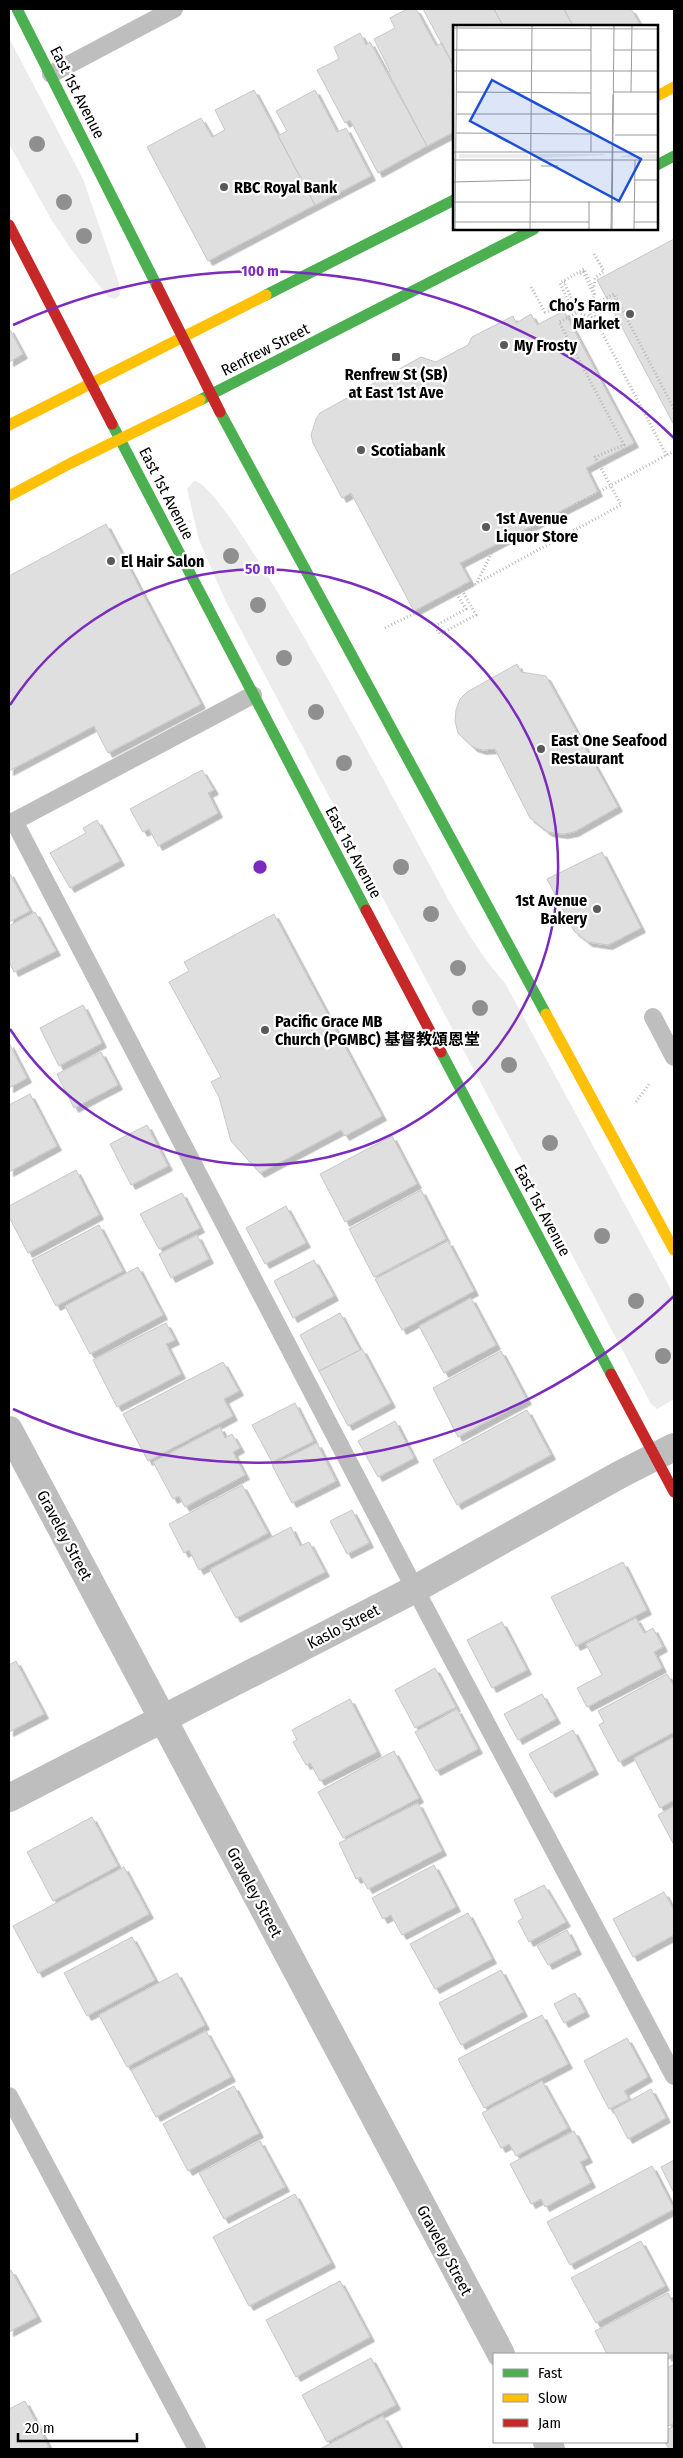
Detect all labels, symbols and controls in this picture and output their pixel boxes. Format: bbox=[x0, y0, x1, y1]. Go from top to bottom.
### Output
inset map bbox=[453, 25, 658, 230]
street label: East 1st Avenue bbox=[46, 43, 109, 142]
place label: RBC Royal Bank bbox=[234, 178, 338, 197]
marker: RBC Royal Bank bbox=[218, 181, 230, 193]
text: 100 m bbox=[241, 262, 279, 280]
place label: Cho’s Farm Market bbox=[549, 296, 620, 333]
marker: Cho’s Farm Market bbox=[624, 308, 636, 320]
street label: Renfrew Street bbox=[218, 319, 313, 380]
place label: My Frosty bbox=[514, 336, 578, 355]
marker: My Frosty bbox=[498, 339, 510, 351]
marker: Renfrew St (SB) at East 1st Ave bbox=[390, 351, 402, 363]
place label: Renfrew St (SB) at East 1st Ave bbox=[345, 365, 447, 402]
place label: Scotiabank bbox=[371, 441, 446, 460]
street label: East 1st Avenue bbox=[135, 444, 198, 543]
marker: Scotiabank bbox=[355, 444, 367, 456]
place label: 1st Avenue Liquor Store bbox=[496, 509, 578, 546]
marker: 1st Avenue Liquor Store bbox=[480, 521, 492, 533]
place label: El Hair Salon bbox=[121, 552, 204, 571]
marker: El Hair Salon bbox=[105, 555, 117, 567]
text: 50 m bbox=[245, 560, 275, 578]
place label: East One Seafood Restaurant bbox=[551, 731, 667, 768]
marker: East One Seafood Restaurant bbox=[535, 743, 547, 755]
street label: East 1st Avenue bbox=[321, 803, 386, 901]
centre of rings bbox=[251, 858, 269, 876]
place label: 1st Avenue Bakery bbox=[515, 891, 587, 928]
marker: 1st Avenue Bakery bbox=[591, 903, 603, 915]
place label: Pacific Grace MB Church (PGMBC) 基督教頌恩堂 bbox=[275, 1012, 480, 1049]
marker: Pacific Grace MB Church (PGMBC) 基督教頌恩堂 bbox=[259, 1024, 271, 1036]
street label: East 1st Avenue bbox=[510, 1161, 575, 1259]
street label: Graveley Street bbox=[33, 1487, 97, 1584]
street label: Kaslo Street bbox=[304, 1600, 383, 1653]
street label: Graveley Street bbox=[223, 1844, 287, 1941]
street label: Graveley Street bbox=[413, 2202, 477, 2299]
legend bbox=[493, 2353, 668, 2443]
text: Fast bbox=[538, 2364, 562, 2382]
text: Slow bbox=[538, 2389, 567, 2407]
scale bar bbox=[18, 2410, 136, 2442]
text: Jam bbox=[538, 2414, 561, 2432]
text: 20 m bbox=[25, 2419, 55, 2437]

